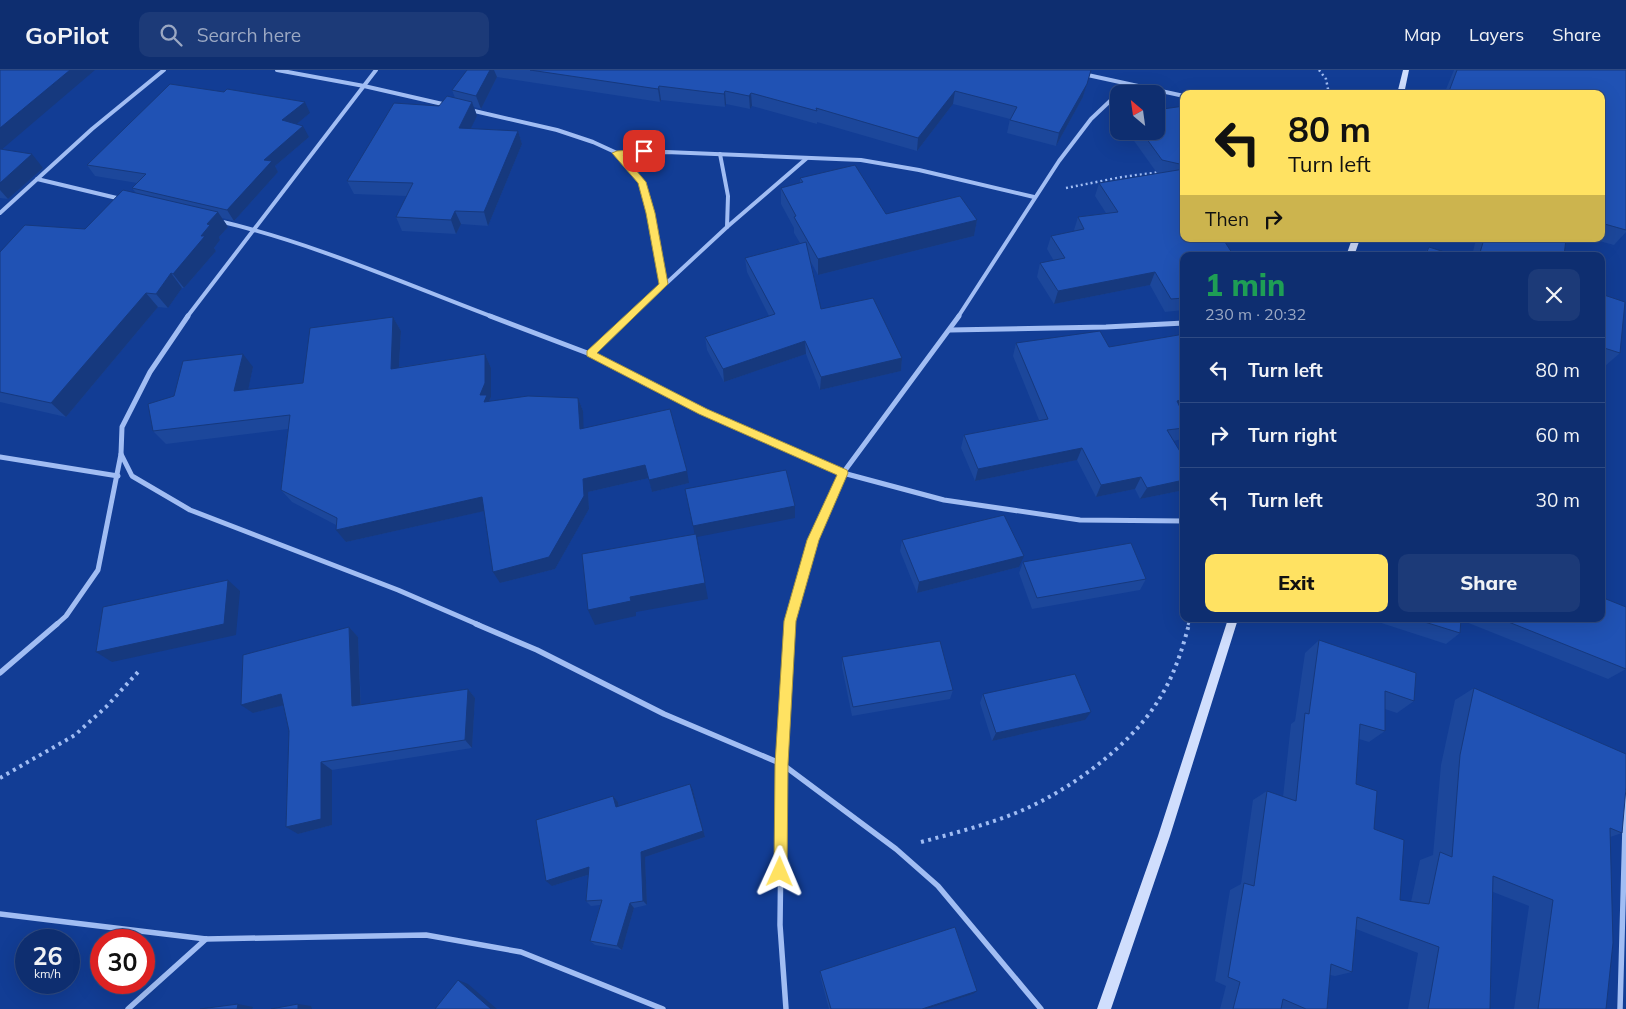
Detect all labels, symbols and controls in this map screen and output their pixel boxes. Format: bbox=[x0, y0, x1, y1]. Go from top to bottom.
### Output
search box bbox=[139, 12, 489, 57]
text: GoPilot bbox=[25, 20, 109, 50]
icon: search bbox=[157, 21, 185, 49]
text: Search here bbox=[197, 23, 301, 47]
text: Map bbox=[1404, 23, 1441, 46]
text: Layers bbox=[1469, 23, 1524, 46]
text: Share bbox=[1552, 23, 1601, 46]
north arrow bbox=[1110, 85, 1165, 140]
map controls bbox=[1110, 85, 1165, 140]
text: 80 m bbox=[1288, 107, 1371, 151]
icon: left bbox=[1205, 110, 1270, 175]
pin bbox=[623, 130, 665, 172]
icon: arrive bbox=[630, 137, 658, 165]
text: Turn left bbox=[1288, 150, 1371, 178]
icon: right bbox=[1259, 205, 1287, 233]
text: Then bbox=[1205, 207, 1249, 231]
text: 1 min bbox=[1205, 266, 1285, 304]
button: close bbox=[1528, 269, 1580, 321]
text: 230 m · 20:32 bbox=[1205, 304, 1306, 324]
icon: left bbox=[1205, 356, 1233, 384]
text: Turn left bbox=[1248, 358, 1323, 382]
text: 80 m bbox=[1536, 358, 1580, 382]
icon: right bbox=[1205, 421, 1233, 449]
text: Turn right bbox=[1248, 423, 1337, 447]
text: 60 m bbox=[1536, 423, 1580, 447]
icon: left bbox=[1205, 486, 1233, 514]
text: Turn left bbox=[1248, 488, 1323, 512]
text: 30 m bbox=[1536, 488, 1580, 512]
button: Exit bbox=[1205, 554, 1388, 612]
button: Share bbox=[1398, 554, 1580, 612]
position arrow bbox=[753, 845, 805, 897]
speed limit sign: 30 bbox=[90, 929, 155, 994]
text: 26 bbox=[32, 940, 63, 971]
text: km/h bbox=[34, 966, 61, 981]

